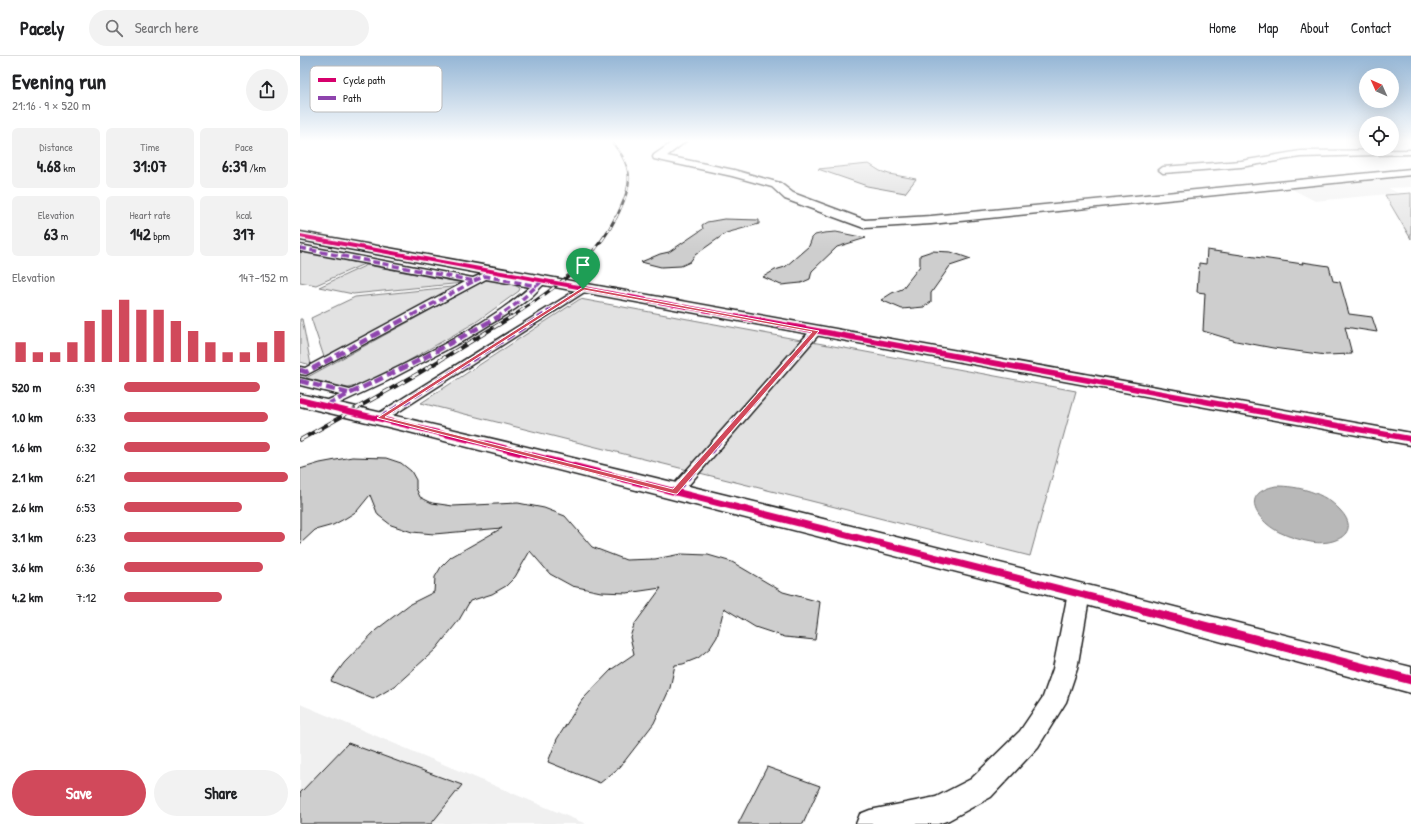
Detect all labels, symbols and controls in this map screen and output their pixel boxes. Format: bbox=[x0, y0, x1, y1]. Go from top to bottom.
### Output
search box bbox=[89, 10, 369, 46]
text: Pacely bbox=[20, 15, 65, 41]
icon: search bbox=[103, 17, 125, 39]
text: Search here bbox=[135, 17, 199, 38]
text: Home bbox=[1209, 18, 1236, 37]
text: Map bbox=[1258, 18, 1278, 37]
text: About bbox=[1300, 18, 1329, 37]
text: Contact bbox=[1351, 18, 1391, 37]
text: Evening run bbox=[12, 66, 106, 96]
legend bbox=[310, 66, 442, 112]
north arrow bbox=[1359, 68, 1399, 108]
map controls bbox=[1359, 68, 1399, 156]
button: share bbox=[246, 69, 288, 111]
text: Cycle path bbox=[343, 73, 386, 87]
text: Path bbox=[343, 91, 361, 105]
text: 21:16 · 9 × 520 m bbox=[12, 96, 91, 114]
button: locate bbox=[1359, 116, 1399, 156]
text: Distance bbox=[39, 140, 73, 154]
text: Time bbox=[140, 140, 160, 154]
text: Pace bbox=[235, 140, 253, 154]
text: 4.68 bbox=[37, 154, 61, 177]
text: 31:07 bbox=[133, 154, 167, 177]
text: 6:39 bbox=[222, 154, 247, 177]
text: km bbox=[61, 161, 75, 175]
text: /km bbox=[247, 161, 266, 175]
text: Elevation bbox=[38, 208, 74, 222]
text: Heart rate bbox=[129, 208, 171, 222]
text: kcal bbox=[236, 208, 252, 222]
text: 63 bbox=[44, 222, 58, 245]
text: 142 bbox=[130, 222, 151, 245]
text: 317 bbox=[233, 222, 255, 245]
text: m bbox=[58, 229, 68, 243]
text: bpm bbox=[151, 229, 170, 243]
pin bbox=[566, 248, 600, 289]
icon: arrive bbox=[572, 254, 594, 276]
text: Elevation bbox=[12, 268, 55, 286]
text: 147–152 m bbox=[238, 268, 288, 286]
text: 520 m bbox=[12, 378, 41, 396]
text: 6:39 bbox=[76, 378, 95, 396]
text: 1.0 km bbox=[12, 408, 43, 426]
text: 6:33 bbox=[76, 408, 96, 426]
text: 1.6 km bbox=[12, 438, 42, 456]
text: 6:32 bbox=[76, 438, 96, 456]
text: 2.1 km bbox=[12, 468, 43, 486]
text: 6:21 bbox=[76, 468, 95, 486]
text: 2.6 km bbox=[12, 498, 43, 516]
text: 6:53 bbox=[76, 498, 96, 516]
text: 3.1 km bbox=[12, 528, 43, 546]
text: 6:23 bbox=[76, 528, 96, 546]
text: 3.6 km bbox=[12, 558, 43, 576]
text: 6:36 bbox=[76, 558, 95, 576]
text: 4.2 km bbox=[12, 588, 43, 606]
text: 7:12 bbox=[76, 588, 96, 606]
button: Save bbox=[12, 770, 146, 816]
button: Share bbox=[154, 770, 288, 816]

